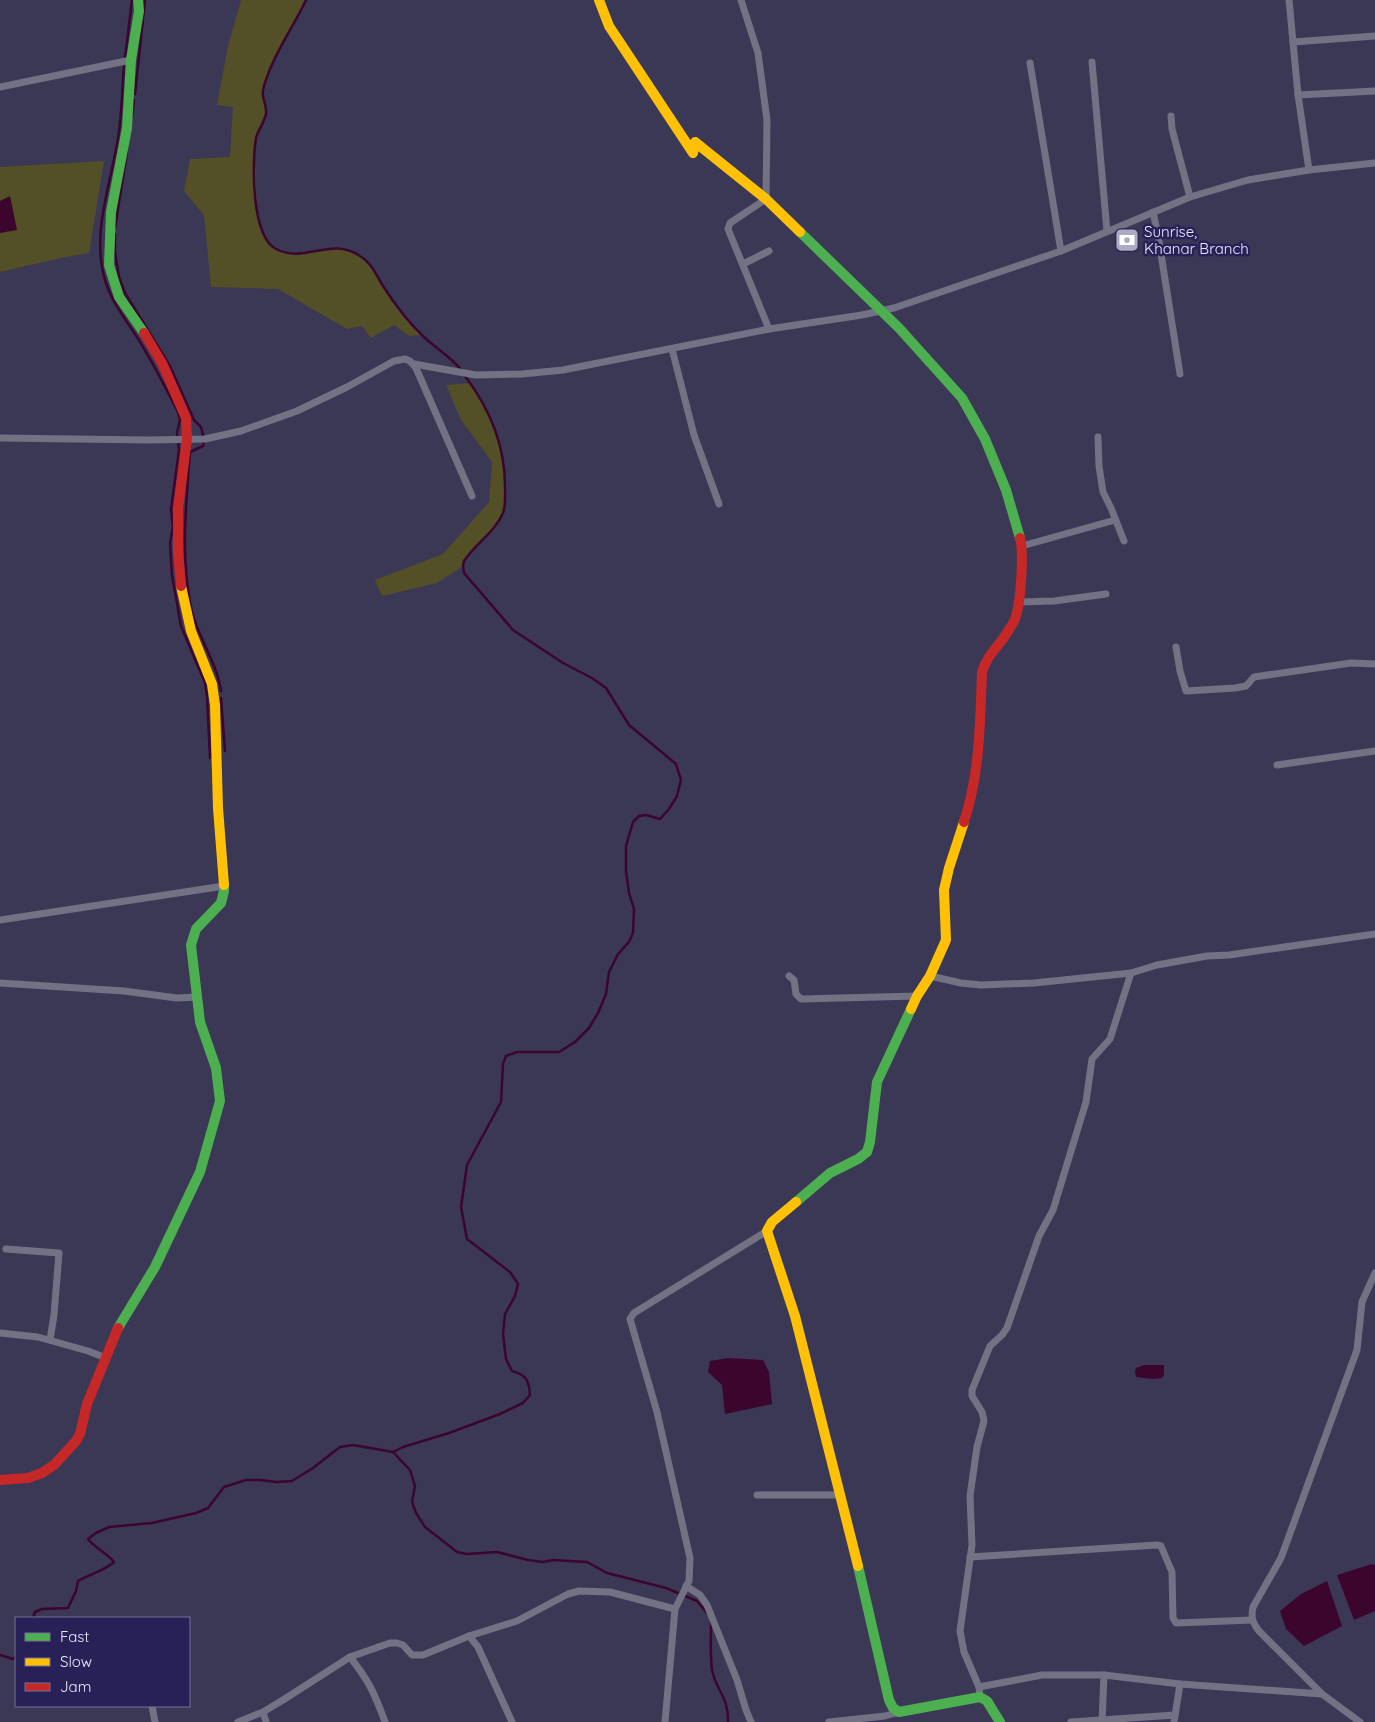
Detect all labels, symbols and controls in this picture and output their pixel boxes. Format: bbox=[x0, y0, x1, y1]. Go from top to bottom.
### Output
place label: Sunrise, Khanar Branch bbox=[1144, 222, 1249, 258]
bank icon: Sunrise, Khanar Branch bbox=[1114, 227, 1140, 253]
legend bbox=[15, 1617, 190, 1707]
text: Fast bbox=[60, 1627, 89, 1646]
text: Slow bbox=[60, 1652, 92, 1671]
text: Jam bbox=[60, 1677, 91, 1696]

